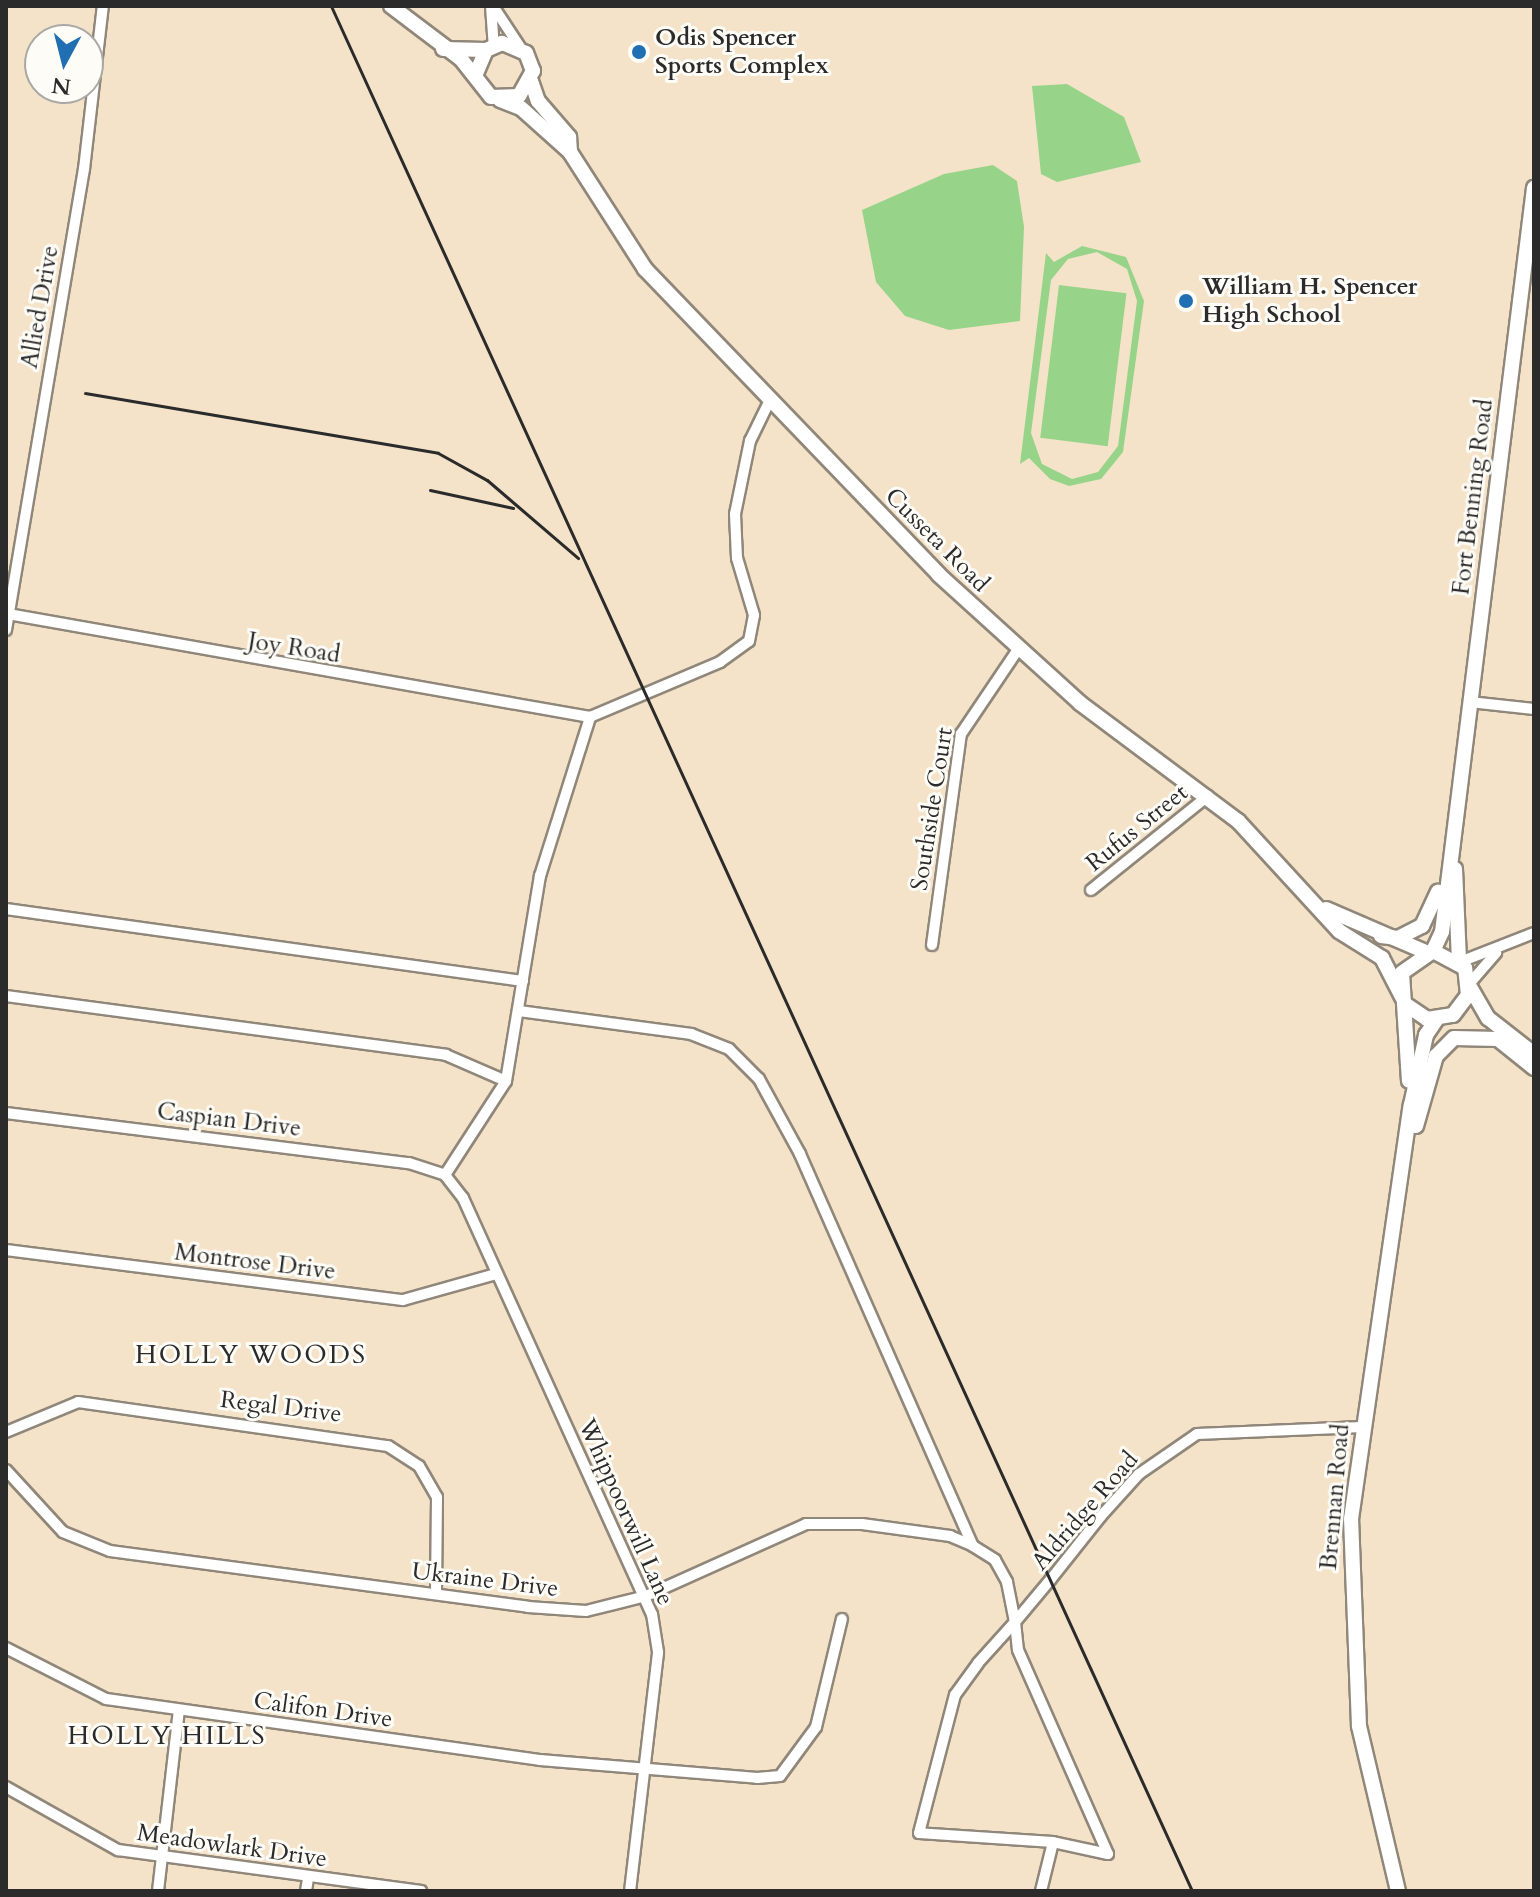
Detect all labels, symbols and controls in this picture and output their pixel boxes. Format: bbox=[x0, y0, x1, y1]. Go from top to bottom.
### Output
north arrow bbox=[24, 24, 104, 104]
place label: Odis Spencer Sports Complex bbox=[655, 24, 829, 80]
marker: Odis Spencer Sports Complex bbox=[630, 43, 648, 61]
text: N bbox=[50, 70, 73, 102]
street label: Allied Drive bbox=[15, 243, 65, 371]
place label: William H. Spencer High School bbox=[1202, 273, 1417, 329]
marker: William H. Spencer High School bbox=[1177, 292, 1195, 310]
street label: Fort Benning Road bbox=[1447, 398, 1499, 596]
street label: Cusseta Road bbox=[879, 482, 995, 598]
street label: Joy Road bbox=[246, 627, 342, 669]
street label: Southside Court bbox=[905, 725, 959, 893]
street label: Rufus Street bbox=[1080, 778, 1194, 878]
street label: Caspian Drive bbox=[155, 1097, 303, 1143]
street label: Montrose Drive bbox=[173, 1238, 337, 1286]
district label: HOLLY WOODS bbox=[135, 1339, 367, 1371]
street label: Regal Drive bbox=[219, 1385, 343, 1429]
street label: Whippoorwill Lane bbox=[572, 1414, 680, 1610]
street label: Brennan Road bbox=[1314, 1423, 1356, 1571]
street label: Aldridge Road bbox=[1026, 1446, 1144, 1576]
street label: Ukraine Drive bbox=[410, 1557, 560, 1603]
street label: Califon Drive bbox=[252, 1686, 394, 1734]
district label: HOLLY HILLS bbox=[67, 1720, 267, 1752]
street label: Meadowlark Drive bbox=[135, 1818, 329, 1874]

